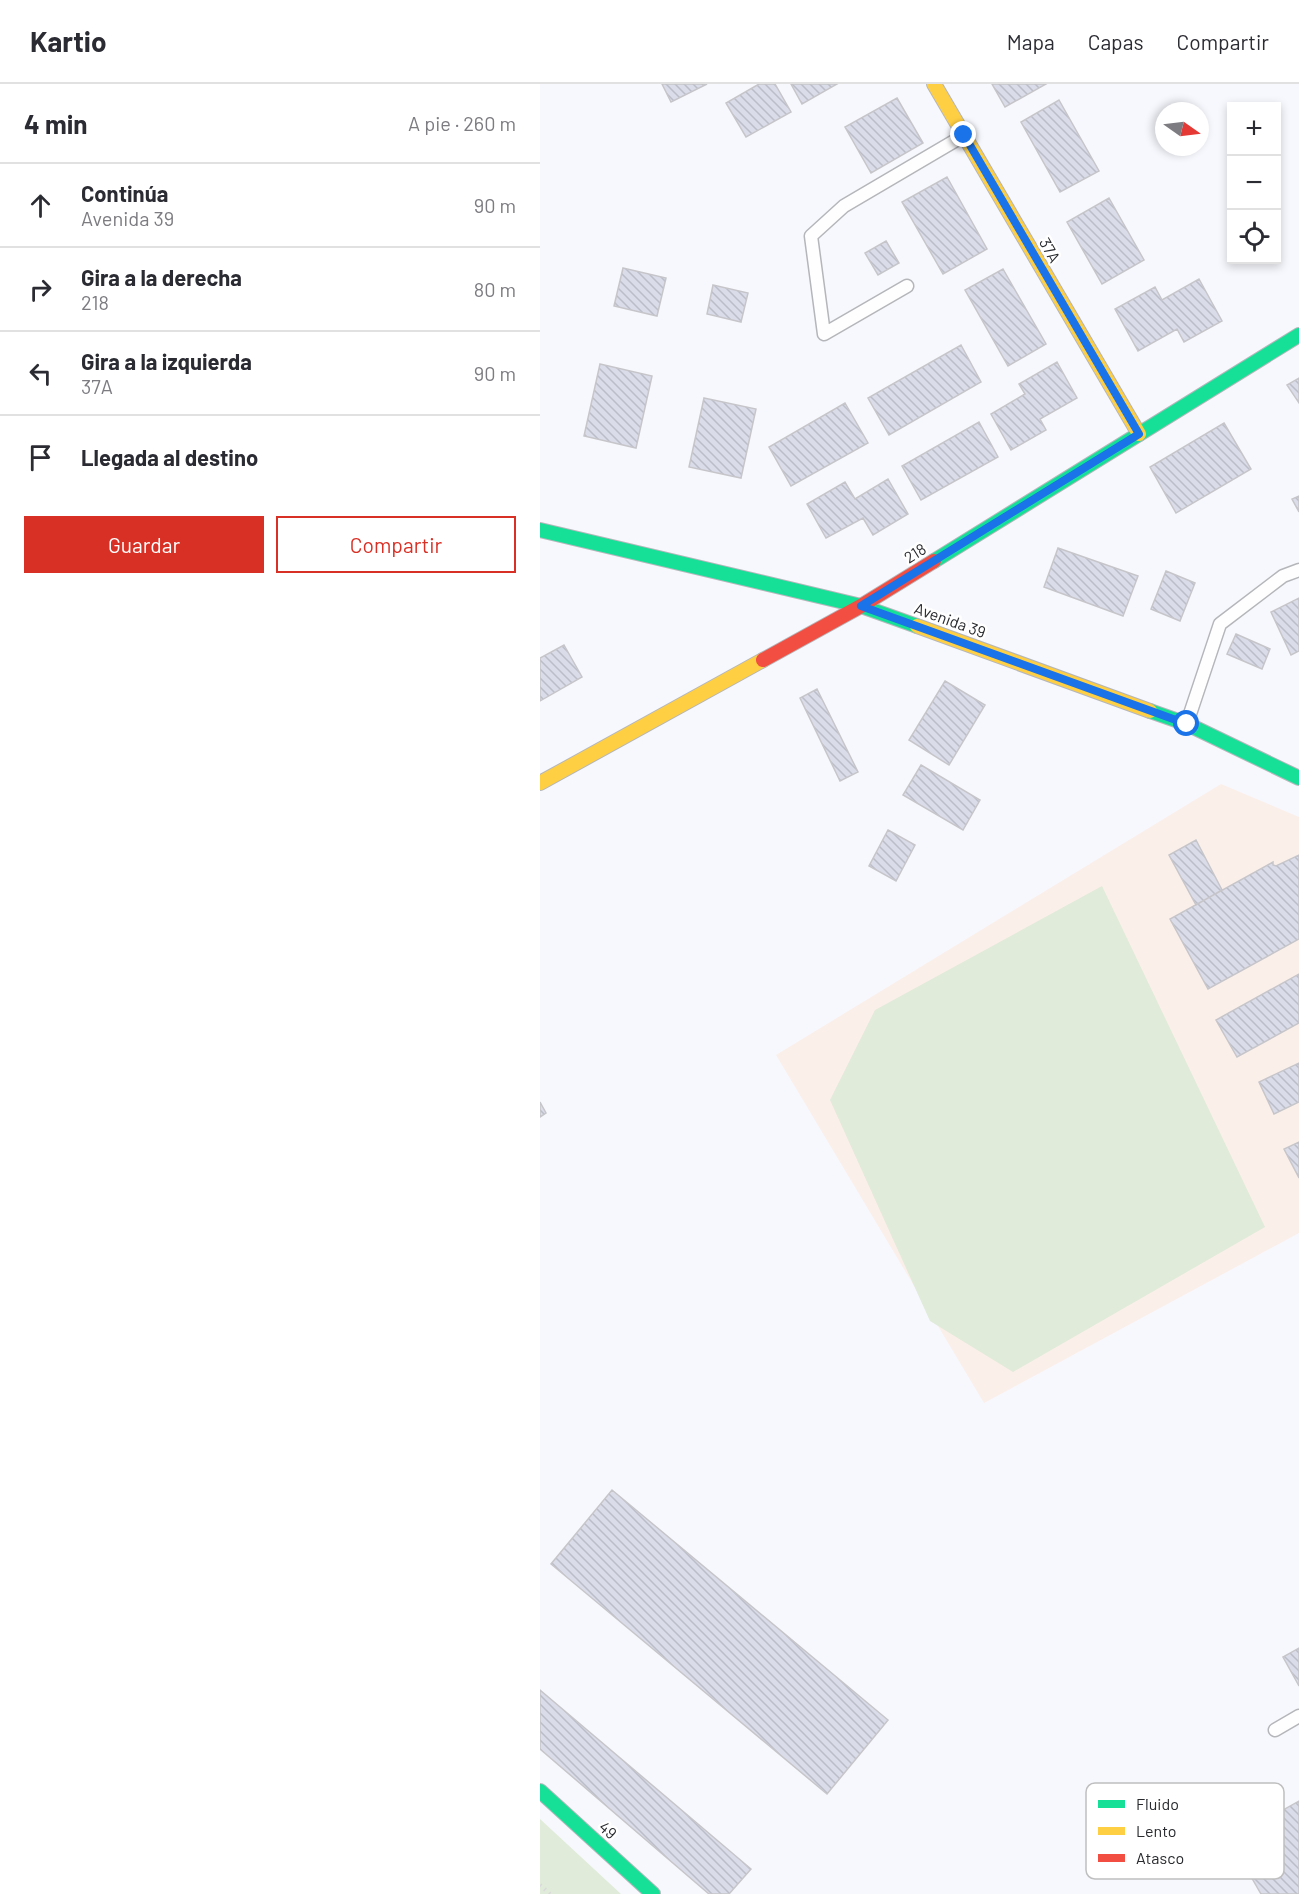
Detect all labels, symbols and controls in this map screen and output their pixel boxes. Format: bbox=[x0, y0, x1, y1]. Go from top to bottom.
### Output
text: Kartio bbox=[30, 24, 107, 58]
text: Mapa bbox=[1007, 29, 1055, 54]
text: Capas bbox=[1088, 29, 1144, 54]
text: Compartir bbox=[1177, 29, 1269, 54]
north arrow bbox=[1155, 102, 1209, 156]
map controls bbox=[1227, 102, 1281, 264]
button: + bbox=[1227, 102, 1281, 156]
text: 4 min bbox=[24, 108, 88, 139]
text: A pie · 260 m bbox=[408, 111, 516, 135]
route end bbox=[950, 121, 976, 147]
button: − bbox=[1227, 156, 1281, 210]
text: Continúa bbox=[81, 180, 168, 206]
icon: ahead bbox=[24, 189, 57, 222]
text: 90 m bbox=[474, 193, 516, 217]
text: Avenida 39 bbox=[81, 206, 174, 230]
button: locate bbox=[1227, 210, 1281, 264]
street label: 37A bbox=[1036, 234, 1065, 266]
text: Gira a la derecha bbox=[81, 264, 242, 290]
icon: right bbox=[24, 273, 57, 306]
text: 80 m bbox=[474, 277, 516, 301]
text: 218 bbox=[81, 290, 109, 314]
text: Gira a la izquierda bbox=[81, 348, 252, 374]
icon: left bbox=[24, 357, 57, 390]
text: 90 m bbox=[474, 361, 516, 385]
text: 37A bbox=[81, 374, 113, 398]
icon: arrive bbox=[24, 441, 57, 474]
text: Llegada al destino bbox=[81, 444, 258, 470]
button: Guardar bbox=[24, 516, 264, 573]
button: Compartir bbox=[276, 516, 516, 573]
street label: 218 bbox=[900, 539, 929, 567]
street label: Avenida 39 bbox=[912, 598, 988, 641]
route start bbox=[1173, 710, 1199, 736]
legend bbox=[1086, 1783, 1284, 1879]
text: Fluido bbox=[1136, 1794, 1179, 1813]
street label: 49 bbox=[596, 1817, 621, 1842]
text: Lento bbox=[1136, 1821, 1177, 1840]
text: Atasco bbox=[1136, 1848, 1184, 1867]

